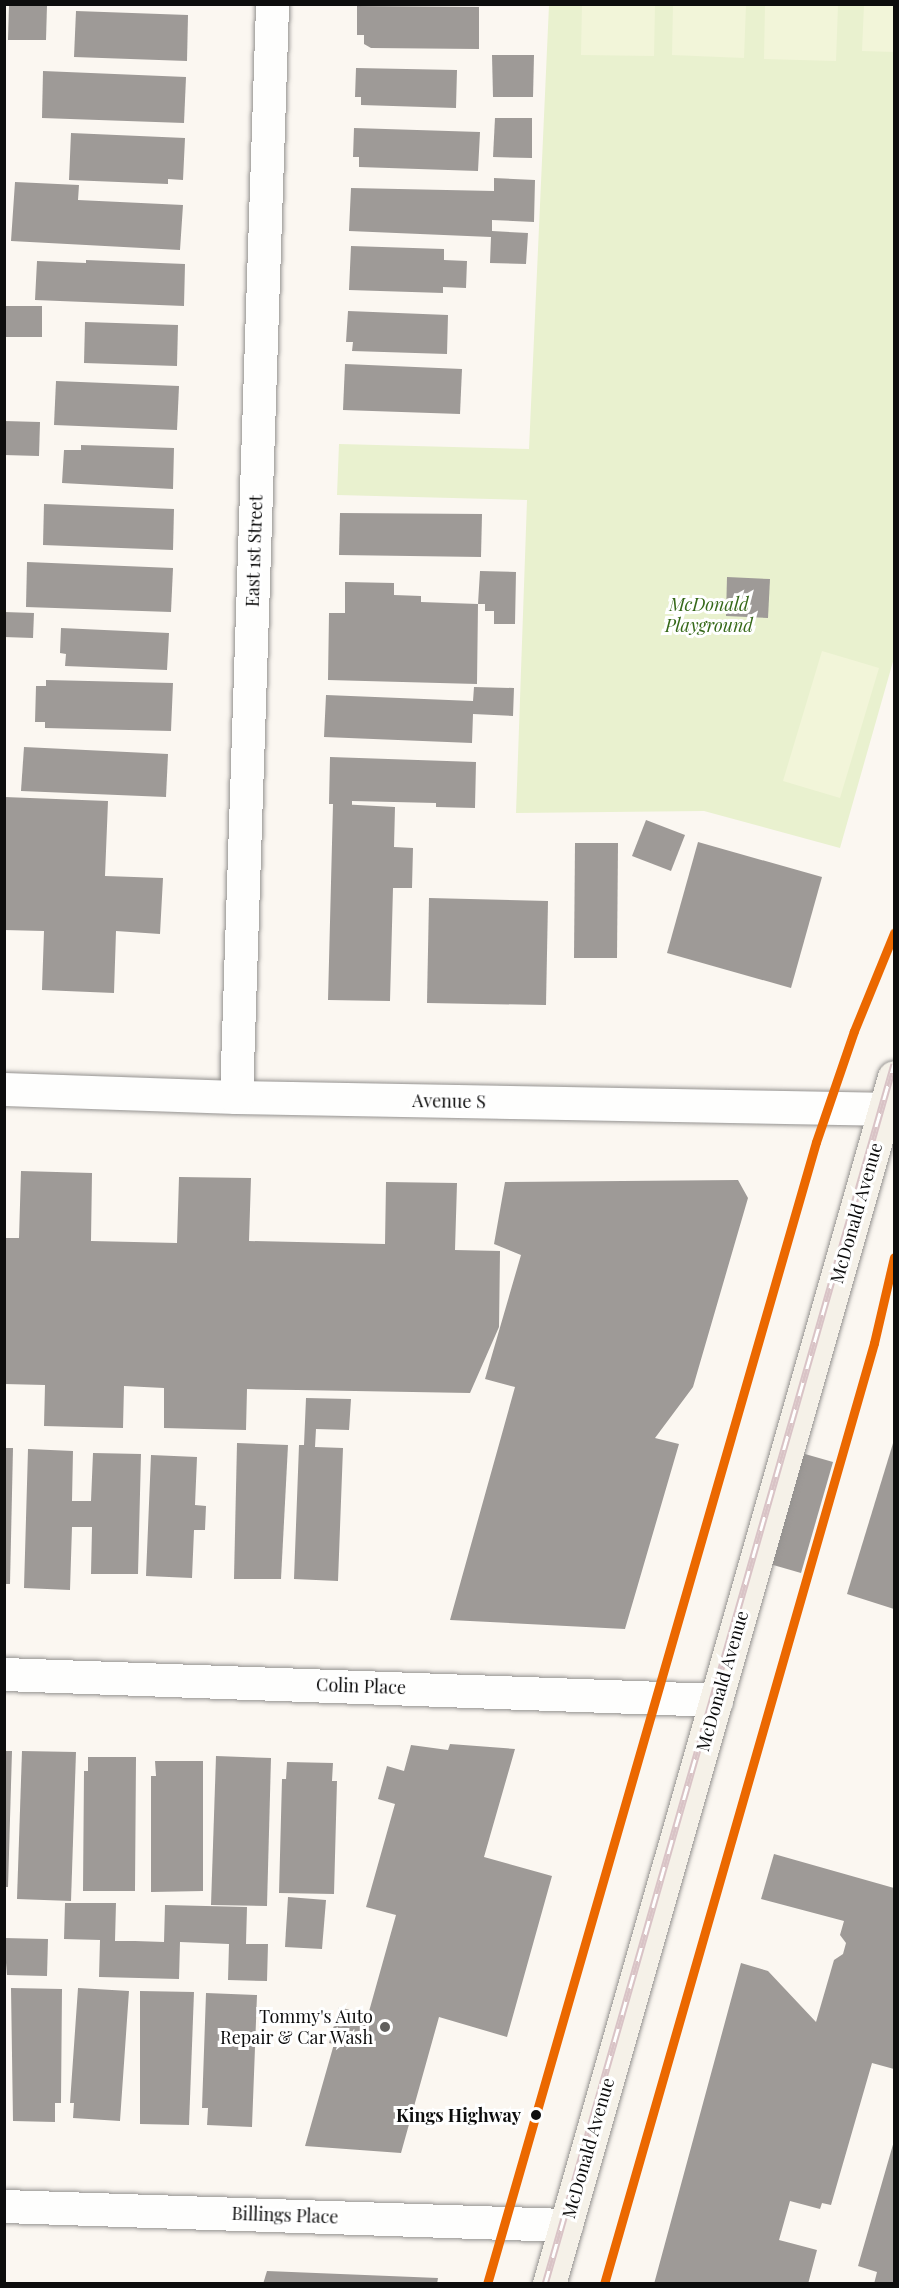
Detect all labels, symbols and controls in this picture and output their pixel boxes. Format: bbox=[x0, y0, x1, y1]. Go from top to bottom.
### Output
street label: East 1st Street bbox=[241, 494, 267, 608]
park label: McDonald Playground bbox=[665, 594, 753, 636]
street label: Avenue S bbox=[412, 1090, 486, 1112]
street label: McDonald Avenue bbox=[825, 1140, 887, 1286]
street label: McDonald Avenue bbox=[691, 1608, 753, 1754]
street label: Colin Place bbox=[316, 1674, 406, 1698]
place label: Tommy's Auto Repair & Car Wash bbox=[219, 2006, 373, 2048]
marker: Tommy's Auto Repair & Car Wash bbox=[378, 2020, 392, 2034]
street label: McDonald Avenue bbox=[557, 2075, 619, 2221]
place label: Kings Highway bbox=[396, 2104, 521, 2126]
marker: Kings Highway bbox=[526, 2105, 546, 2125]
street label: Billings Place bbox=[231, 2202, 339, 2228]

